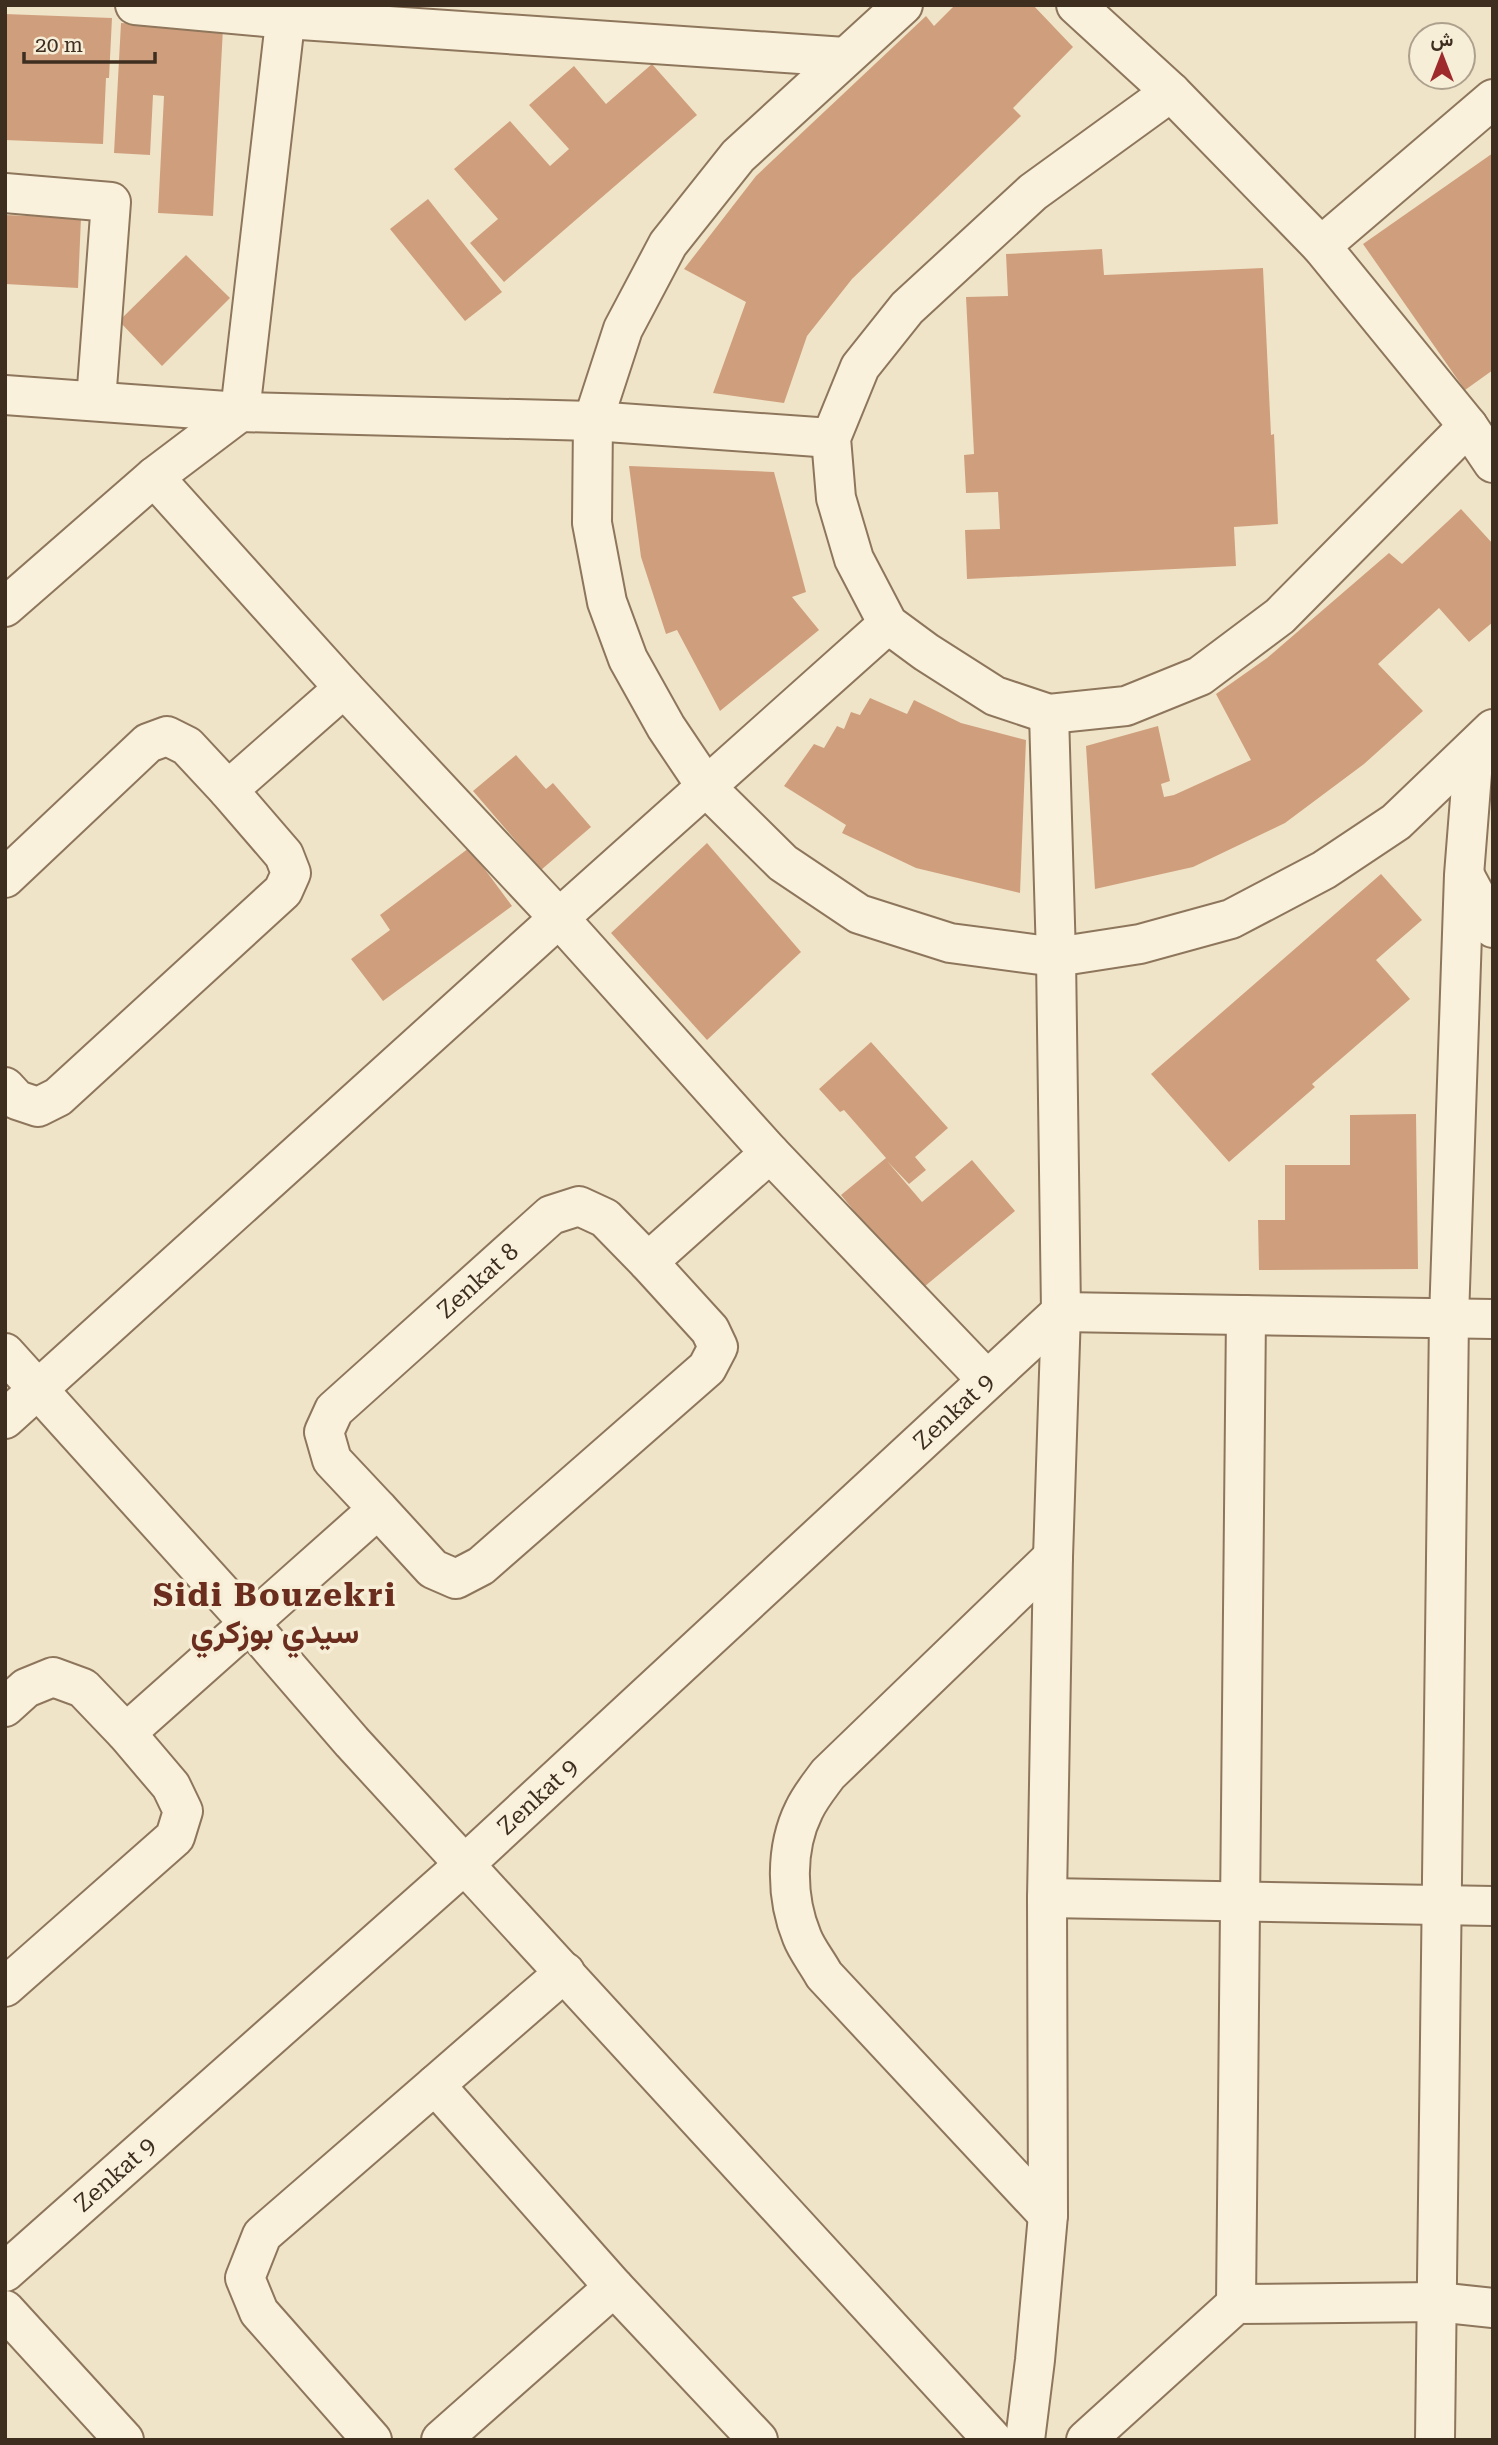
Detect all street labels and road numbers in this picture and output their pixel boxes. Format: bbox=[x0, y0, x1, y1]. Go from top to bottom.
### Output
street label: Zenkat 8 bbox=[432, 1237, 524, 1324]
street label: Zenkat 9 bbox=[908, 1367, 1000, 1455]
street label: Zenkat 9 bbox=[492, 1753, 584, 1841]
street label: Zenkat 9 bbox=[69, 2131, 161, 2218]

